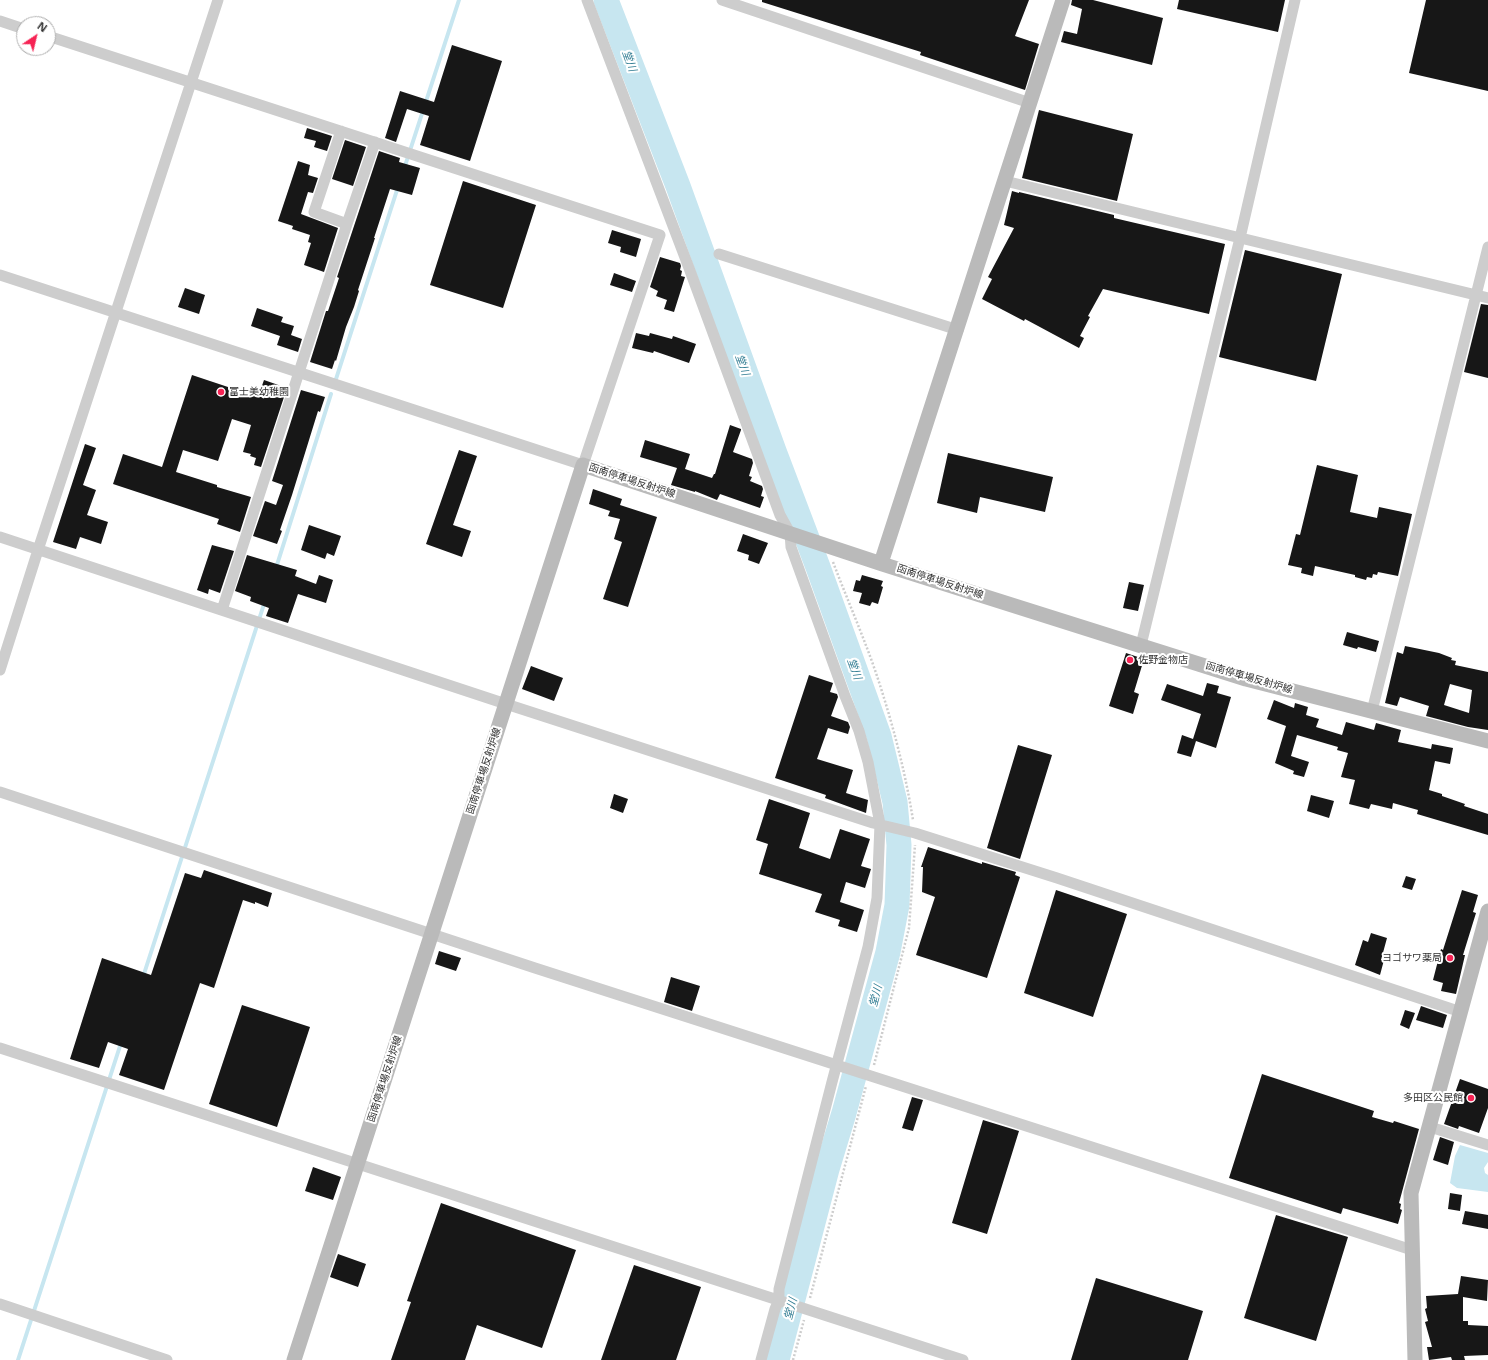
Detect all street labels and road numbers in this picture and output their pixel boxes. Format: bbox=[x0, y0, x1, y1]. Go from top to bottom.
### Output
street label: 函南停車場反射炉線 bbox=[587, 461, 677, 501]
street label: 函南停車場反射炉線 bbox=[895, 562, 985, 602]
street label: 函南停車場反射炉線 bbox=[1204, 660, 1294, 696]
street label: 函南停車場反射炉線 bbox=[464, 726, 504, 816]
street label: 函南停車場反射炉線 bbox=[365, 1034, 405, 1124]

